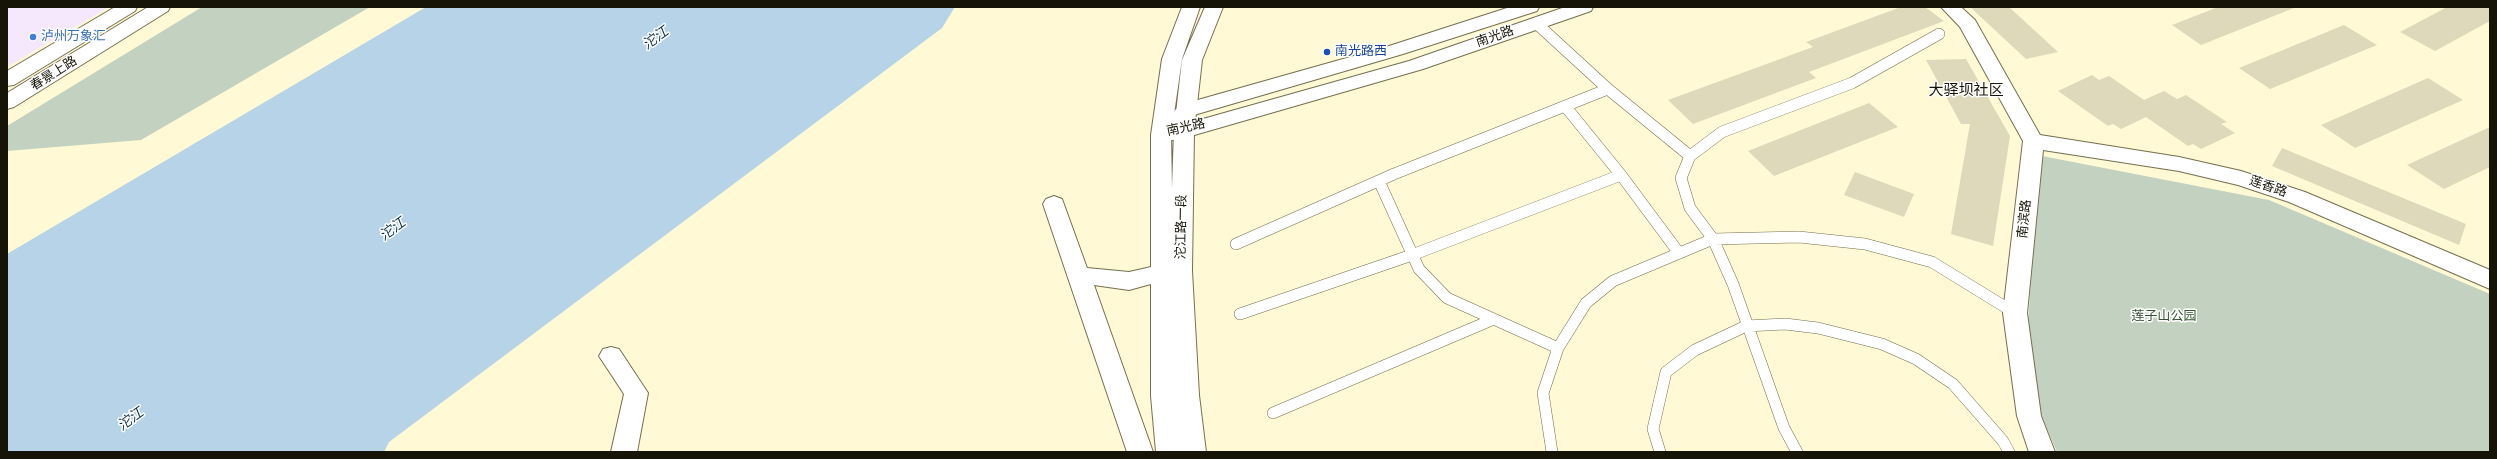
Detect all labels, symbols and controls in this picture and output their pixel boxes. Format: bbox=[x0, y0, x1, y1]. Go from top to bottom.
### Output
street label: 南光路 bbox=[1474, 23, 1516, 51]
water label: 沱江 bbox=[640, 24, 672, 54]
place label: 泸州万象汇 bbox=[41, 29, 106, 45]
marker: 泸州万象汇 bbox=[28, 32, 38, 42]
place label: 南光路西 bbox=[1335, 44, 1387, 60]
marker: 南光路西 bbox=[1322, 47, 1332, 57]
street label: 春景上路 bbox=[28, 54, 80, 94]
district label: 大驿坝社区 bbox=[1929, 82, 2003, 100]
street label: 南光路 bbox=[1165, 116, 1207, 140]
street label: 莲香路 bbox=[2247, 173, 2289, 201]
street label: 沱江路一段 bbox=[1174, 194, 1190, 260]
street label: 南滨路 bbox=[2015, 199, 2035, 239]
water label: 沱江 bbox=[377, 215, 409, 245]
park label: 莲子山公园 bbox=[2132, 309, 2196, 325]
water label: 沱江 bbox=[115, 405, 147, 435]

